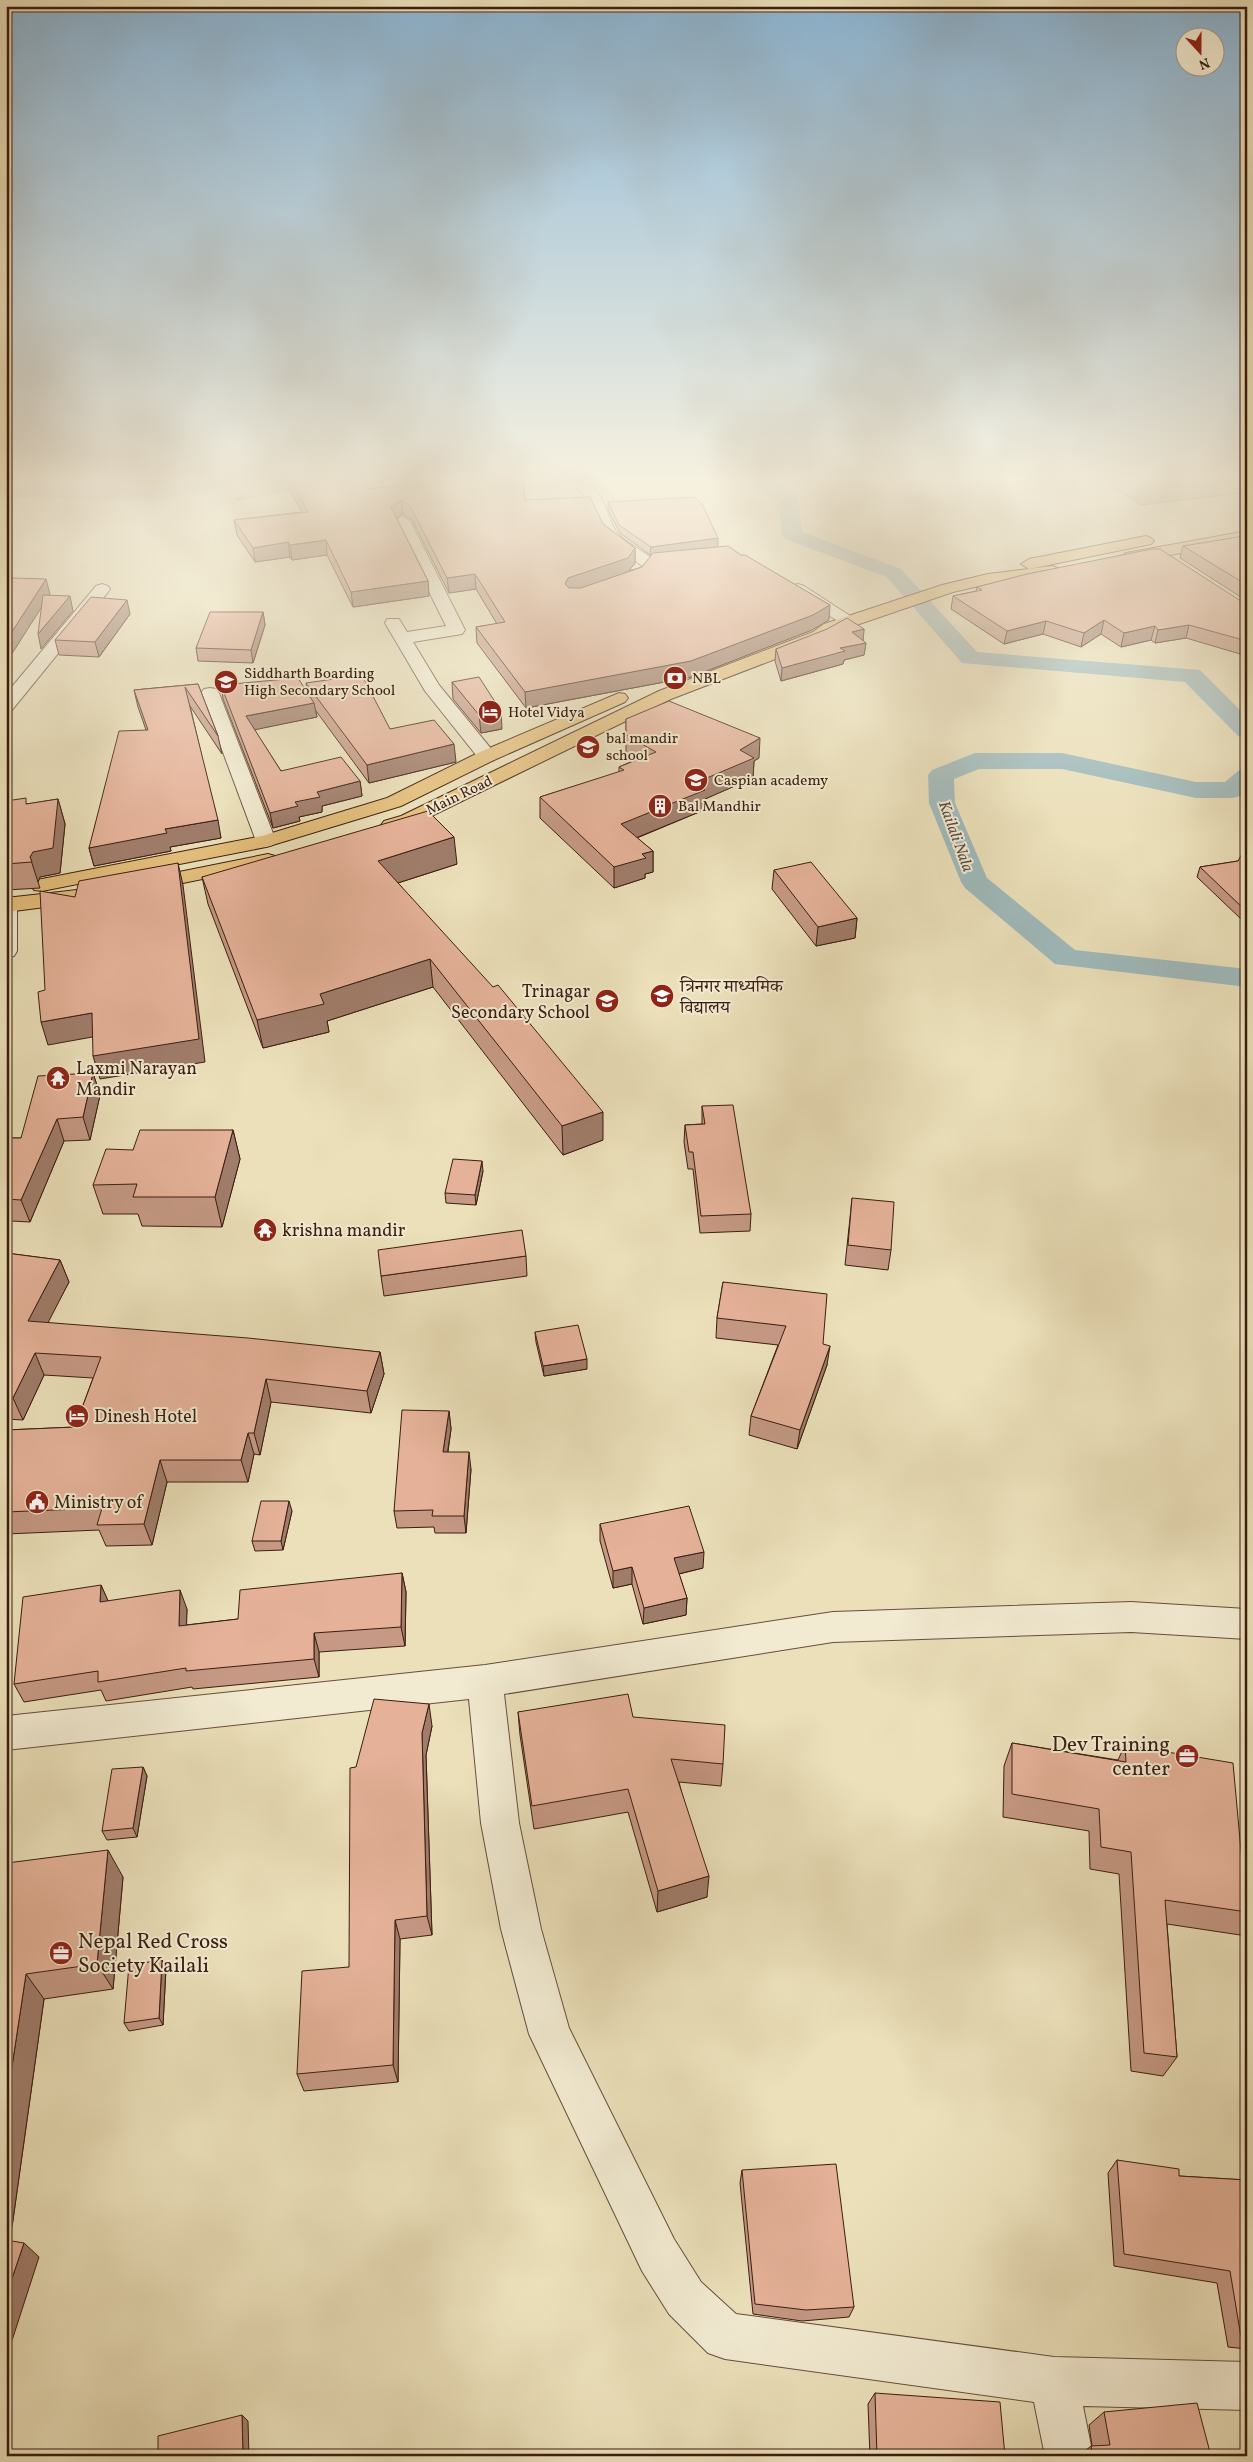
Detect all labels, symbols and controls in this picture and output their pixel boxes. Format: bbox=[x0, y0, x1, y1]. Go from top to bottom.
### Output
north arrow bbox=[1176, 28, 1226, 78]
text: N bbox=[1196, 52, 1212, 73]
place label: Siddharth Boarding High Secondary School bbox=[244, 664, 395, 702]
bank icon: NBL bbox=[662, 665, 688, 691]
school or university icon: Siddharth Boarding High Secondary School bbox=[213, 669, 239, 695]
place label: NBL bbox=[692, 669, 721, 690]
hotel icon: Hotel Vidya bbox=[477, 699, 503, 725]
place label: Hotel Vidya bbox=[508, 703, 585, 724]
place label: bal mandir school bbox=[606, 729, 678, 767]
school or university icon: bal mandir school bbox=[575, 734, 601, 760]
school or university icon: Caspian academy bbox=[683, 767, 709, 793]
street label: Main Road bbox=[423, 771, 497, 822]
place label: Caspian academy bbox=[714, 771, 828, 792]
building icon: Bal Mandhir bbox=[647, 793, 673, 819]
place label: Bal Mandhir bbox=[678, 797, 761, 818]
water label: Kailali Nala bbox=[932, 798, 978, 876]
place label: त्रिनगर माध्यमिक विद्यालय bbox=[679, 975, 784, 1021]
place label: Trinagar Secondary School bbox=[451, 980, 590, 1026]
school or university icon: त्रिनगर माध्यमिक विद्यालय bbox=[649, 983, 675, 1009]
school or university icon: Trinagar Secondary School bbox=[594, 988, 620, 1014]
place label: Laxmi Narayan Mandir bbox=[76, 1057, 197, 1103]
temple icon: Laxmi Narayan Mandir bbox=[45, 1065, 71, 1091]
temple icon: krishna mandir bbox=[252, 1217, 278, 1243]
place label: krishna mandir bbox=[282, 1219, 406, 1244]
hotel icon: Dinesh Hotel bbox=[64, 1403, 90, 1429]
place label: Dinesh Hotel bbox=[94, 1405, 197, 1430]
public building icon: Ministry of bbox=[24, 1489, 50, 1515]
place label: Ministry of bbox=[54, 1491, 144, 1516]
place label: Dev Training center bbox=[1052, 1731, 1170, 1784]
office icon: Dev Training center bbox=[1174, 1743, 1200, 1769]
place label: Nepal Red Cross Society Kailali bbox=[78, 1928, 228, 1981]
office icon: Nepal Red Cross Society Kailali bbox=[48, 1940, 74, 1966]

